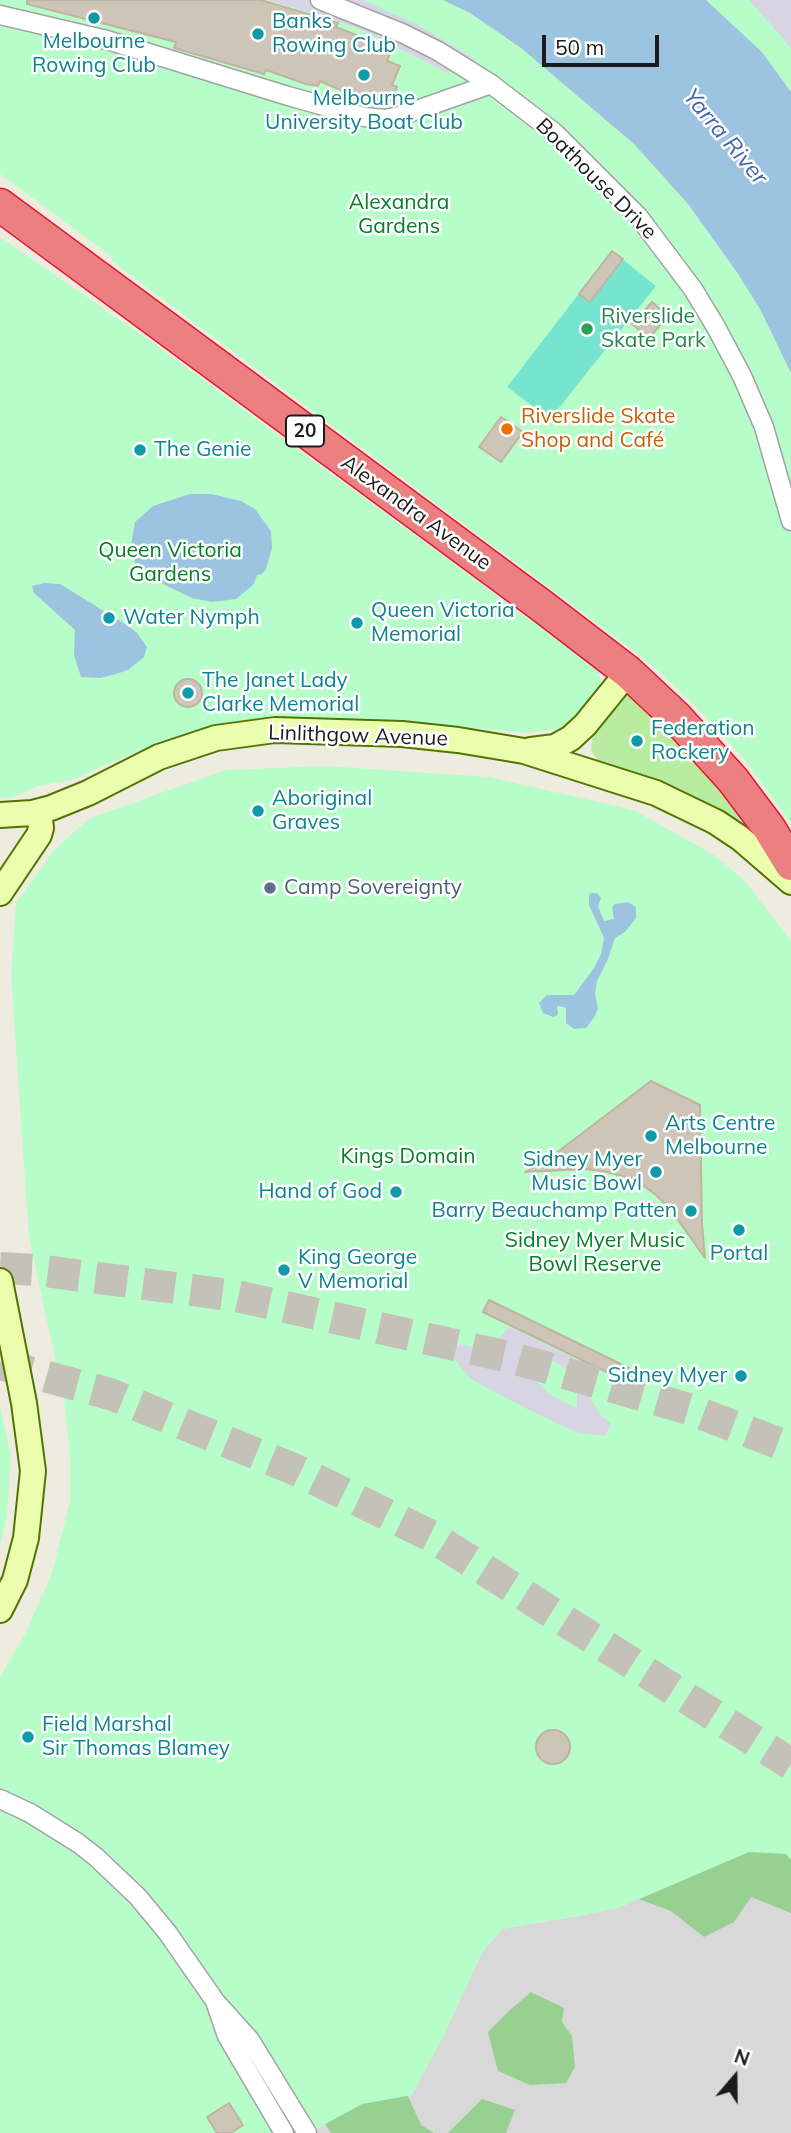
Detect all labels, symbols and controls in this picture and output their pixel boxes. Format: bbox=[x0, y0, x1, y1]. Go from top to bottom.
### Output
place label: Banks Rowing Club bbox=[272, 9, 396, 59]
marker: Melbourne Rowing Club bbox=[86, 10, 102, 26]
scale bar bbox=[546, 21, 663, 65]
marker: Banks Rowing Club bbox=[250, 26, 266, 42]
place label: Melbourne Rowing Club bbox=[32, 29, 156, 79]
text: 50 m bbox=[555, 34, 604, 60]
marker: Melbourne University Boat Club bbox=[356, 67, 372, 83]
water label: Yarra River bbox=[677, 83, 773, 191]
place label: Melbourne University Boat Club bbox=[265, 86, 463, 136]
street label: Boathouse Drive bbox=[530, 113, 662, 245]
park label: Alexandra Gardens bbox=[349, 190, 449, 240]
place label: Riverslide Skate Park bbox=[601, 304, 706, 354]
marker: Riverslide Skate Park bbox=[579, 321, 595, 337]
place label: Riverslide Skate Shop and Café bbox=[521, 404, 675, 454]
road number: 20 bbox=[286, 416, 324, 446]
marker: Riverslide Skate Shop and Café bbox=[499, 421, 515, 437]
place label: The Genie bbox=[154, 437, 251, 463]
marker: The Genie bbox=[132, 442, 148, 458]
street label: Alexandra Avenue bbox=[336, 450, 496, 576]
park label: Queen Victoria Gardens bbox=[98, 538, 242, 588]
place label: Queen Victoria Memorial bbox=[371, 598, 514, 648]
place label: Water Nymph bbox=[123, 605, 260, 631]
marker: Water Nymph bbox=[101, 610, 117, 626]
marker: Queen Victoria Memorial bbox=[349, 615, 365, 631]
place label: The Janet Lady Clarke Memorial bbox=[202, 668, 359, 718]
marker: The Janet Lady Clarke Memorial bbox=[180, 685, 196, 701]
place label: Federation Rockery bbox=[651, 716, 755, 766]
street label: Linlithgow Avenue bbox=[268, 720, 448, 752]
marker: Federation Rockery bbox=[629, 733, 645, 749]
place label: Aboriginal Graves bbox=[272, 786, 372, 836]
marker: Aboriginal Graves bbox=[250, 803, 266, 819]
place label: Camp Sovereignty bbox=[284, 875, 462, 901]
marker: Camp Sovereignty bbox=[262, 880, 278, 896]
place label: Arts Centre Melbourne bbox=[665, 1111, 775, 1161]
marker: Arts Centre Melbourne bbox=[643, 1128, 659, 1144]
park label: Kings Domain bbox=[340, 1144, 476, 1170]
place label: Sidney Myer Music Bowl bbox=[523, 1147, 642, 1197]
marker: Sidney Myer Music Bowl bbox=[648, 1164, 664, 1180]
place label: Hand of God bbox=[259, 1179, 382, 1205]
marker: Hand of God bbox=[388, 1184, 404, 1200]
place label: Barry Beauchamp Patten bbox=[432, 1198, 677, 1224]
marker: Barry Beauchamp Patten bbox=[683, 1203, 699, 1219]
marker: Portal bbox=[731, 1222, 747, 1238]
park label: Sidney Myer Music Bowl Reserve bbox=[505, 1228, 685, 1278]
place label: Portal bbox=[710, 1241, 768, 1267]
place label: King George V Memorial bbox=[298, 1245, 417, 1295]
marker: King George V Memorial bbox=[276, 1262, 292, 1278]
place label: Sidney Myer bbox=[608, 1363, 727, 1389]
marker: Sidney Myer bbox=[733, 1368, 749, 1384]
place label: Field Marshal Sir Thomas Blamey bbox=[42, 1712, 230, 1762]
marker: Field Marshal Sir Thomas Blamey bbox=[20, 1729, 36, 1745]
north arrow bbox=[700, 2042, 770, 2112]
text: N bbox=[731, 2044, 753, 2071]

